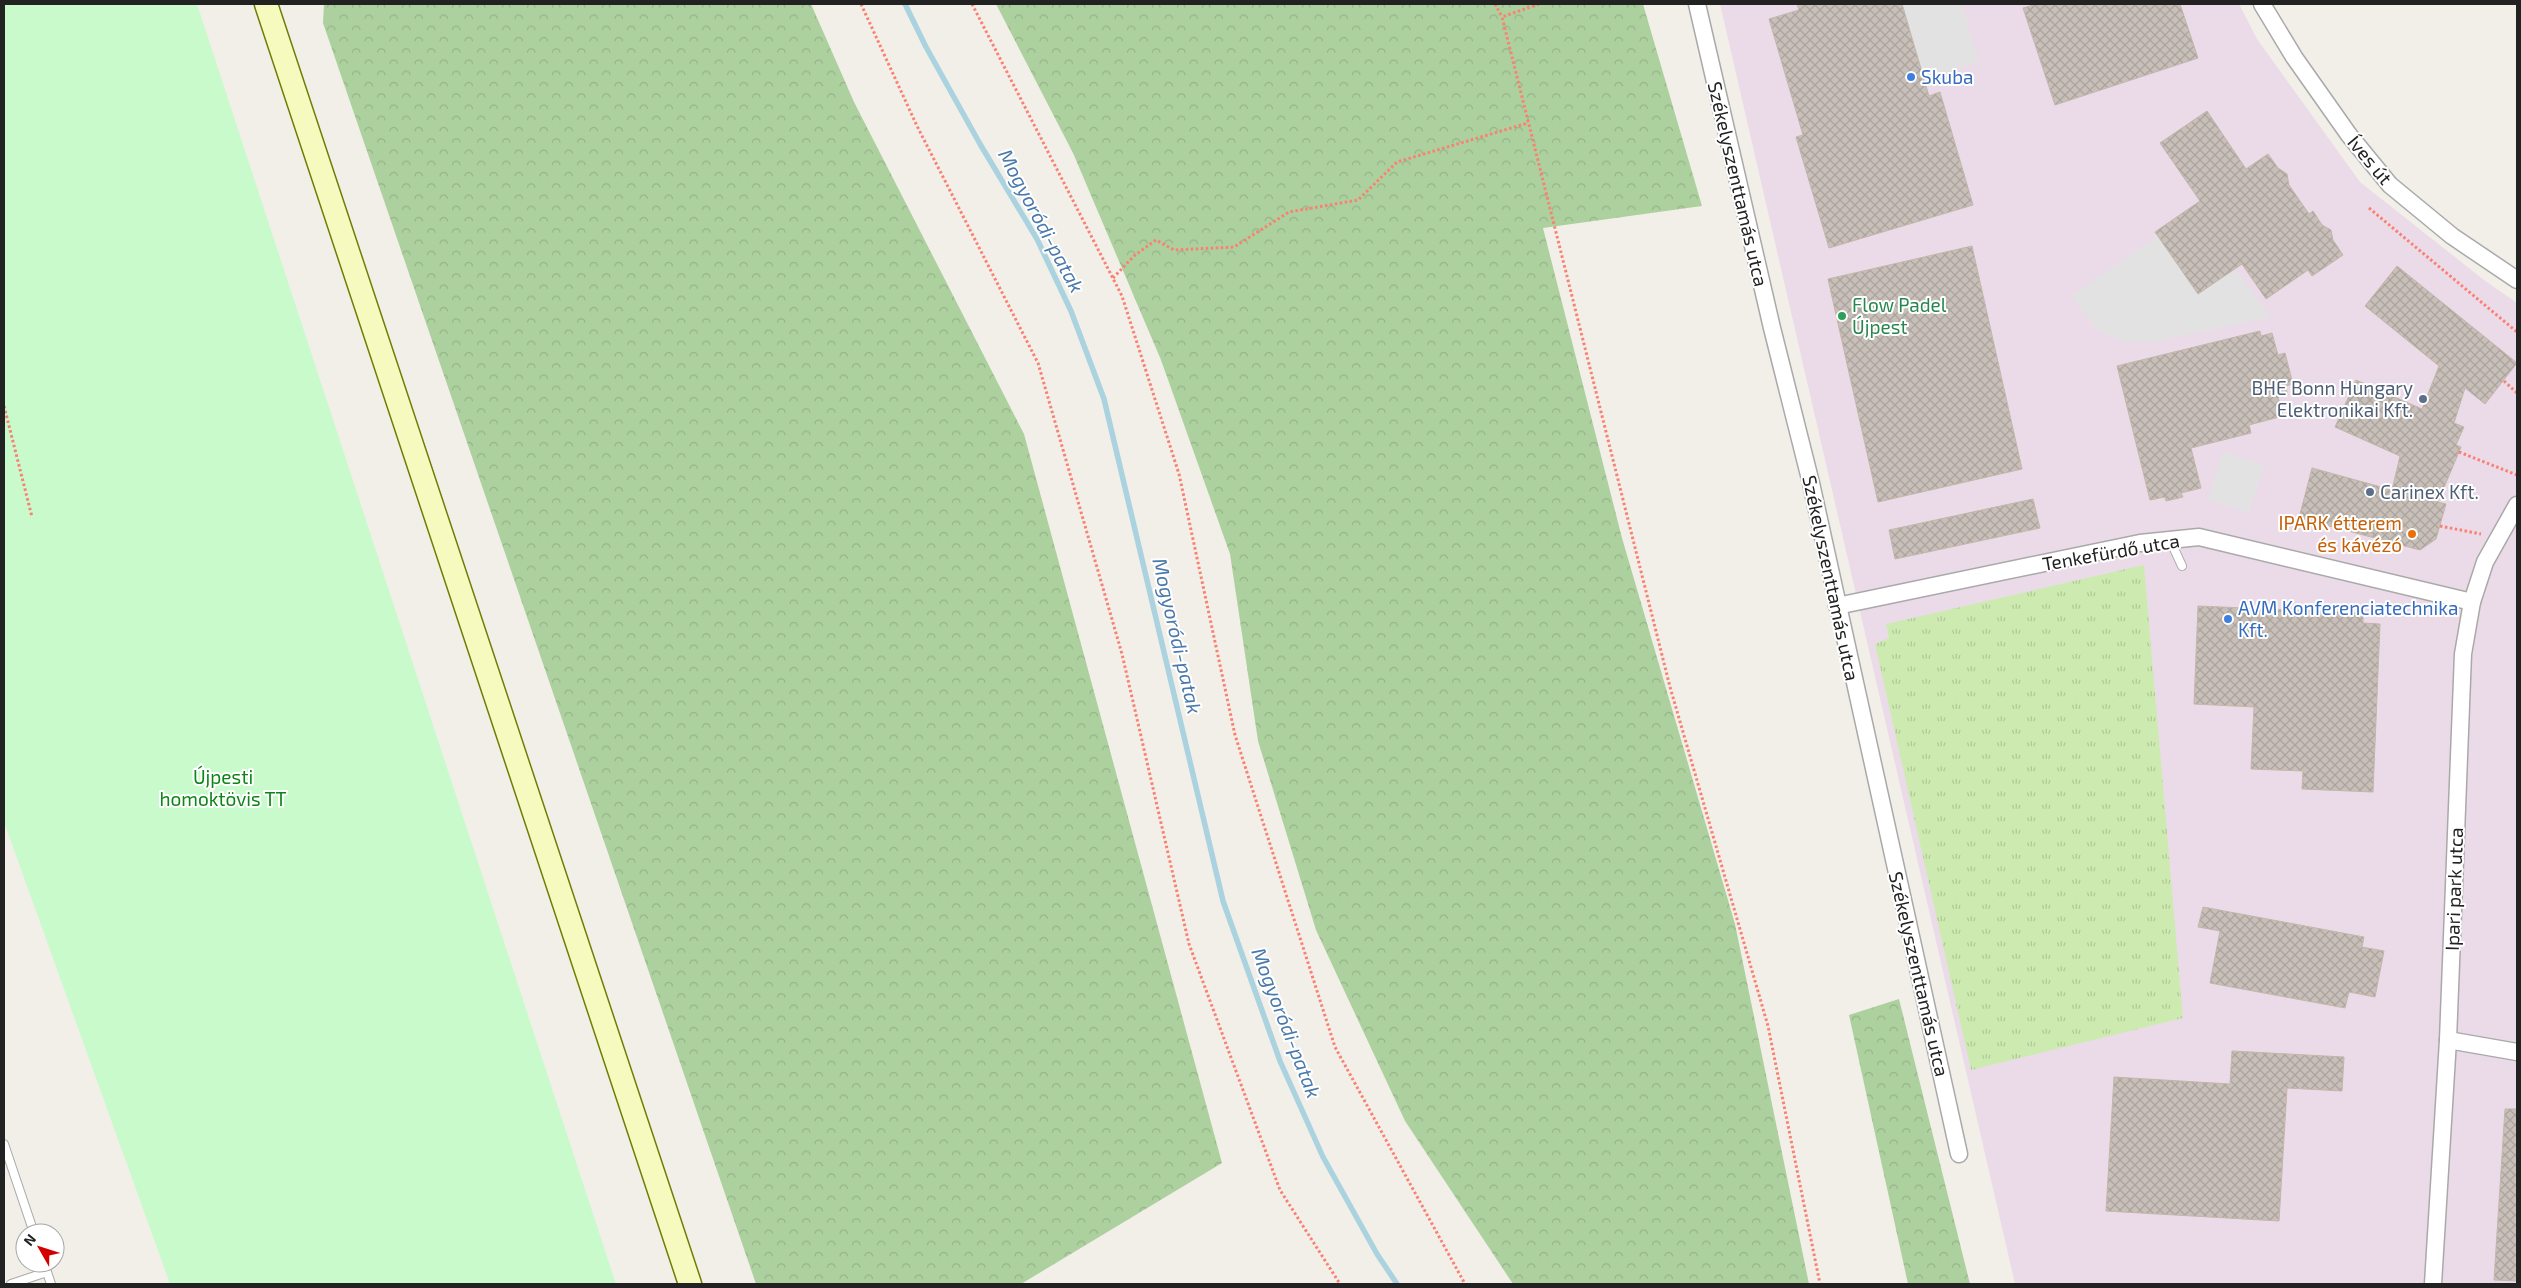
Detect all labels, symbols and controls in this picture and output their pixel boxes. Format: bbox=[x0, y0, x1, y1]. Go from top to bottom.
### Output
place label: Skuba bbox=[1921, 65, 1973, 88]
marker: Skuba bbox=[1905, 71, 1917, 83]
street label: Székelyszenttamás utca bbox=[1704, 79, 1773, 289]
street label: Íves út bbox=[2343, 130, 2398, 189]
water label: Mogyoródi-patak bbox=[993, 145, 1090, 297]
place label: Flow Padel Újpest bbox=[1852, 293, 1947, 338]
marker: Flow Padel Újpest bbox=[1836, 310, 1848, 322]
place label: BHE Bonn Hungary Elektronikai Kft. bbox=[2252, 376, 2413, 421]
marker: BHE Bonn Hungary Elektronikai Kft. bbox=[2417, 393, 2429, 405]
street label: Székelyszenttamás utca bbox=[1798, 473, 1865, 683]
place label: Carinex Kft. bbox=[2380, 480, 2479, 503]
marker: Carinex Kft. bbox=[2364, 486, 2376, 498]
place label: IPARK étterem és kávézó bbox=[2279, 511, 2402, 556]
street label: Tenkefürdő utca bbox=[2041, 528, 2181, 575]
marker: IPARK étterem és kávézó bbox=[2406, 528, 2418, 540]
water label: Mogyoródi-patak bbox=[1147, 556, 1208, 716]
place label: AVM Konferenciatechnika Kft. bbox=[2238, 596, 2458, 641]
marker: AVM Konferenciatechnika Kft. bbox=[2222, 613, 2234, 625]
park label: Újpesti homoktövis TT bbox=[159, 765, 287, 810]
street label: Ipari park utca bbox=[2440, 827, 2467, 951]
street label: Székelyszenttamás utca bbox=[1885, 869, 1954, 1079]
water label: Mogyoródi-patak bbox=[1246, 944, 1327, 1102]
north arrow bbox=[15, 1223, 65, 1273]
text: N bbox=[20, 1230, 39, 1249]

